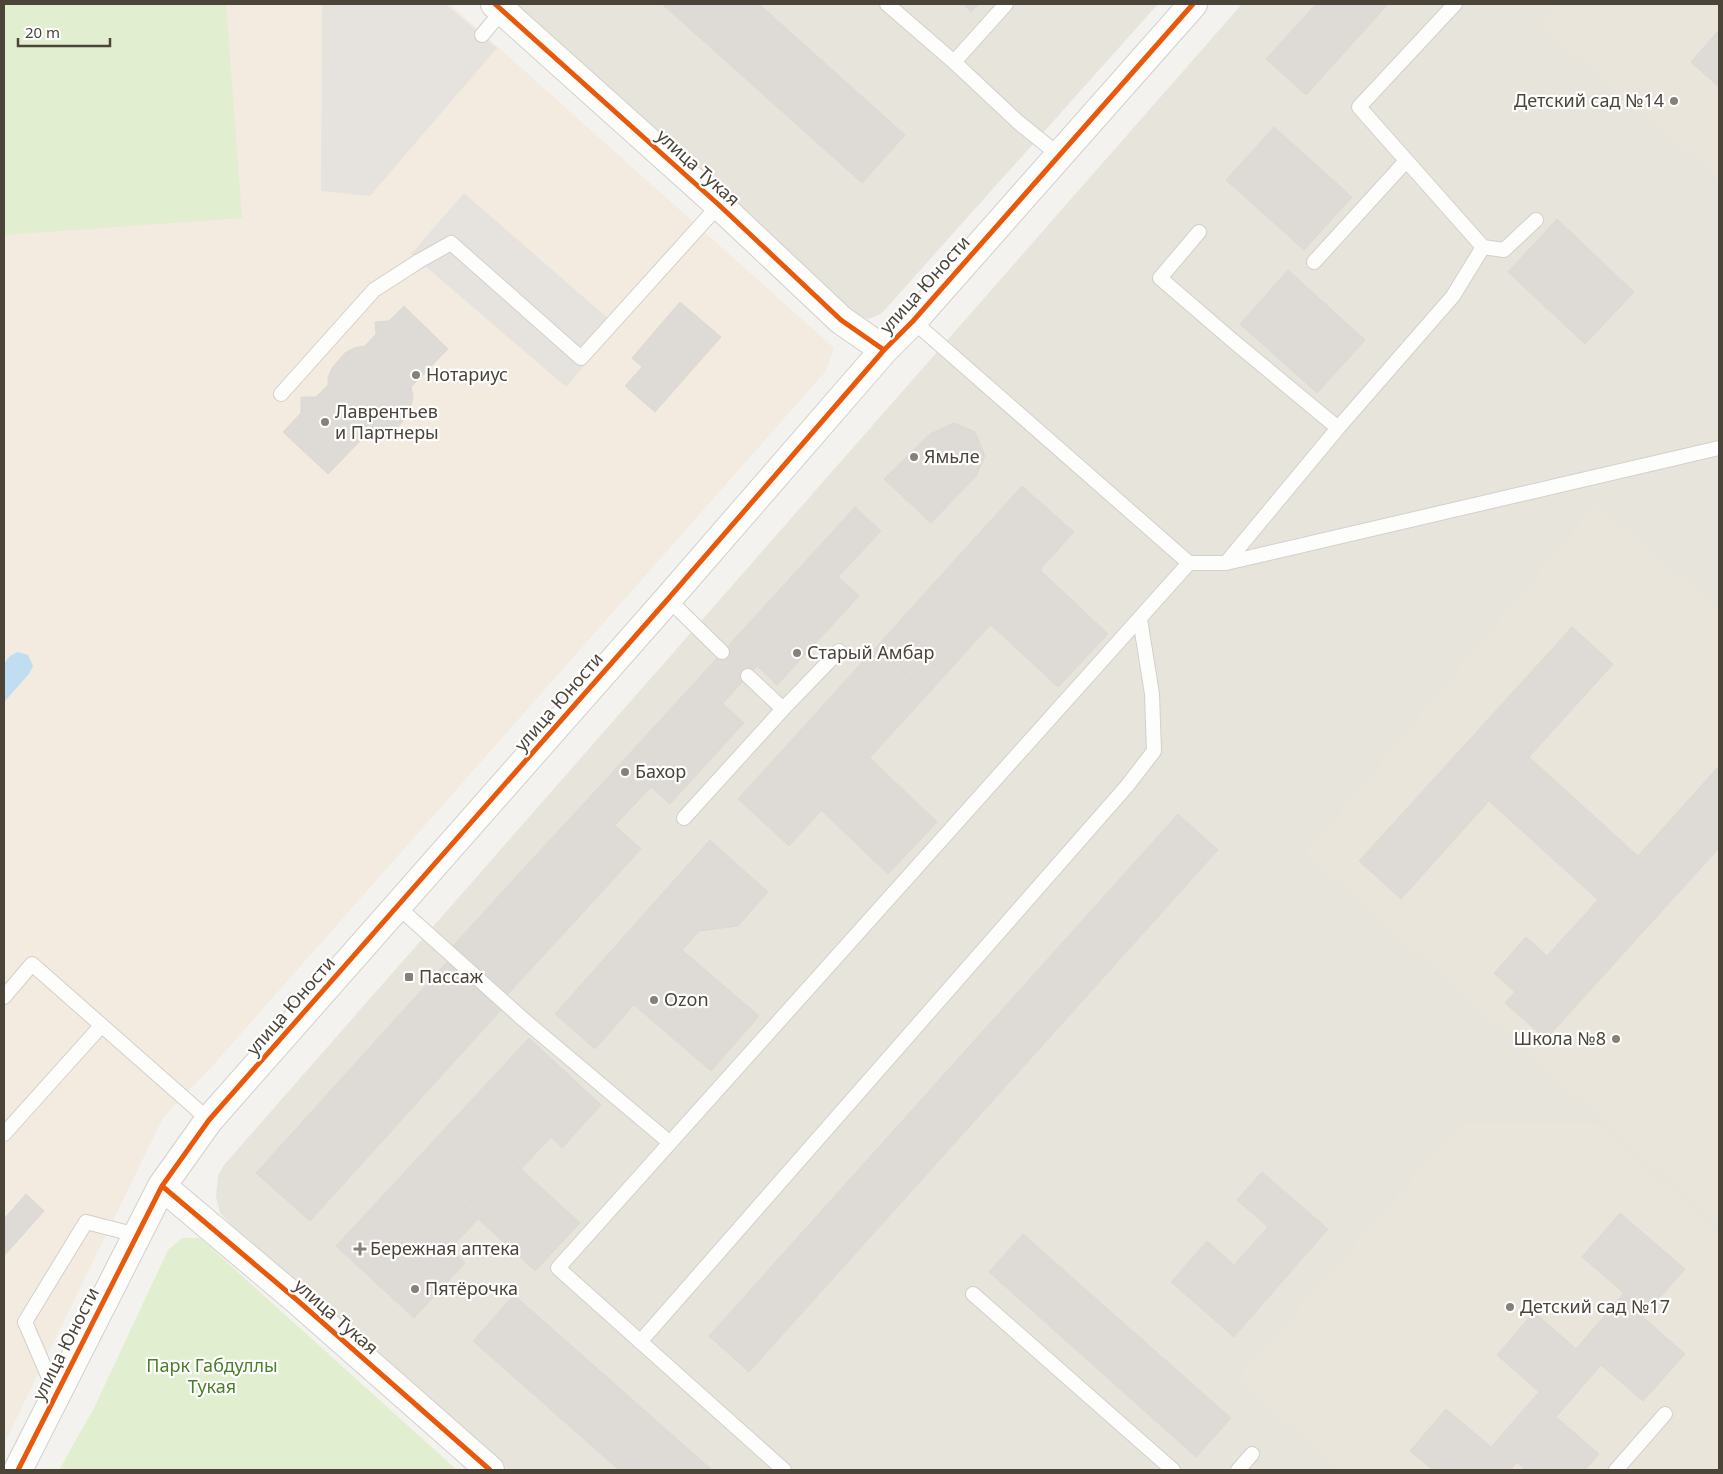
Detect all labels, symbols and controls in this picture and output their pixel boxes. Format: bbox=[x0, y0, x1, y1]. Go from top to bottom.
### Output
scale bar bbox=[18, 15, 110, 47]
text: 20 m bbox=[25, 22, 60, 42]
place label: Детский сад №14 bbox=[1514, 88, 1664, 112]
marker: Детский сад №14 bbox=[1668, 95, 1680, 107]
street label: улица Тукая bbox=[652, 124, 745, 211]
street label: улица Юности bbox=[874, 230, 975, 338]
place label: Нотариус bbox=[426, 362, 508, 386]
marker: Нотариус bbox=[410, 369, 422, 381]
place label: Лаврентьев и Партнеры bbox=[335, 399, 439, 444]
marker: Лаврентьев и Партнеры bbox=[319, 416, 331, 428]
place label: Ямьле bbox=[924, 444, 980, 468]
marker: Ямьле bbox=[908, 451, 920, 463]
place label: Старый Амбар bbox=[807, 640, 934, 664]
street label: улица Юности bbox=[509, 647, 608, 756]
marker: Старый Амбар bbox=[791, 647, 803, 659]
place label: Бахор bbox=[635, 759, 686, 783]
marker: Бахор bbox=[619, 766, 631, 778]
street label: улица Юности bbox=[241, 951, 340, 1060]
place label: Пассаж bbox=[419, 964, 483, 988]
marker: Пассаж bbox=[403, 971, 415, 983]
place label: Ozon bbox=[664, 987, 709, 1011]
marker: Ozon bbox=[648, 994, 660, 1006]
place label: Школа №8 bbox=[1514, 1026, 1606, 1050]
marker: Школа №8 bbox=[1610, 1033, 1622, 1045]
place label: Бережная аптека bbox=[370, 1236, 520, 1260]
marker: Бережная аптека bbox=[354, 1243, 366, 1255]
street label: улица Тукая bbox=[289, 1273, 384, 1359]
place label: Пятёрочка bbox=[425, 1276, 518, 1300]
street label: улица Юности bbox=[26, 1283, 104, 1404]
marker: Пятёрочка bbox=[409, 1283, 421, 1295]
place label: Детский сад №17 bbox=[1520, 1294, 1670, 1318]
marker: Детский сад №17 bbox=[1504, 1301, 1516, 1313]
park label: Парк Габдуллы Тукая bbox=[146, 1353, 278, 1398]

